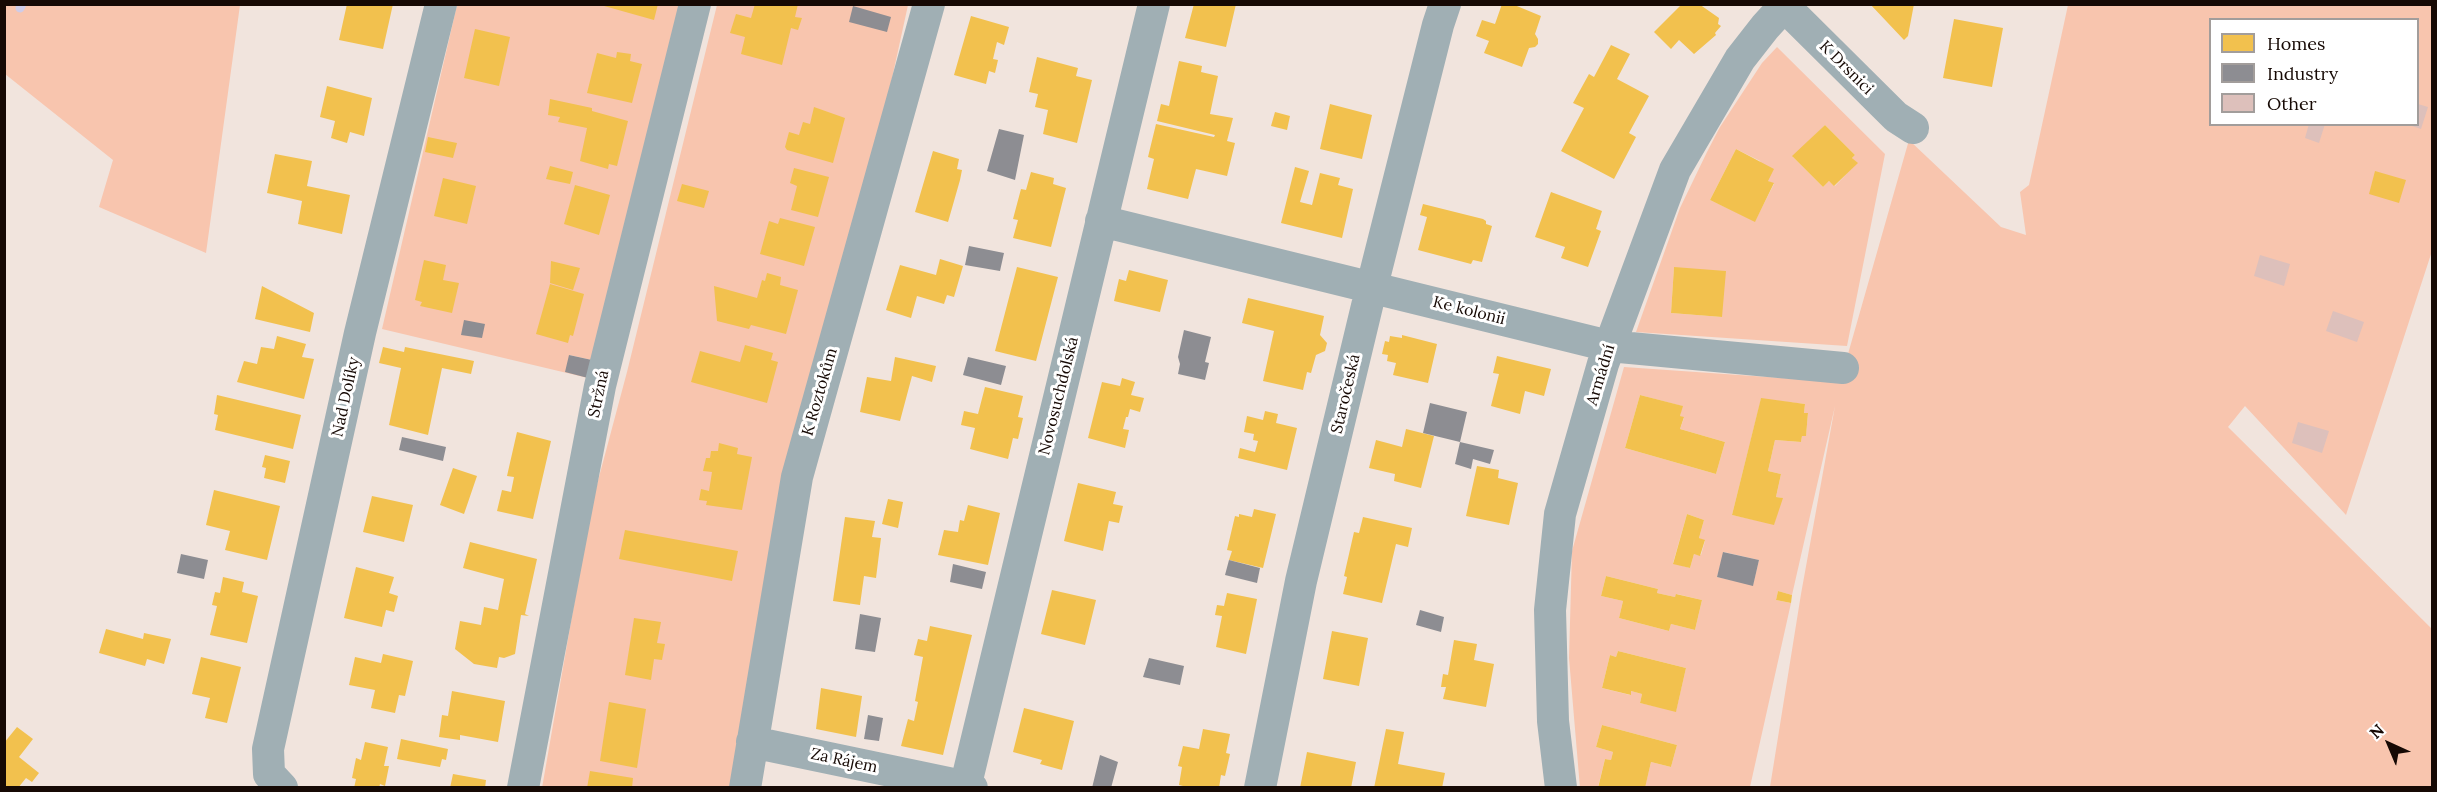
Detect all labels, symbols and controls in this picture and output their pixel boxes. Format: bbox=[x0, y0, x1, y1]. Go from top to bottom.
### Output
legend bbox=[2209, 18, 2419, 126]
text: Homes bbox=[2267, 32, 2325, 55]
street label: K Drsnici bbox=[1815, 37, 1877, 99]
text: Industry bbox=[2267, 62, 2338, 85]
text: Other bbox=[2267, 92, 2317, 115]
street label: Ke kolonii bbox=[1431, 293, 1507, 329]
street label: Novosuchdolská bbox=[1035, 335, 1083, 457]
street label: Armádní bbox=[1583, 342, 1619, 408]
street label: K Roztokům bbox=[798, 346, 842, 438]
street label: Staročeská bbox=[1328, 352, 1364, 436]
street label: Nad Dolíky bbox=[328, 355, 364, 439]
street label: Stržná bbox=[585, 368, 613, 420]
north arrow bbox=[2359, 714, 2419, 774]
text: N bbox=[2365, 720, 2388, 743]
street label: Za Rájem bbox=[809, 745, 879, 777]

